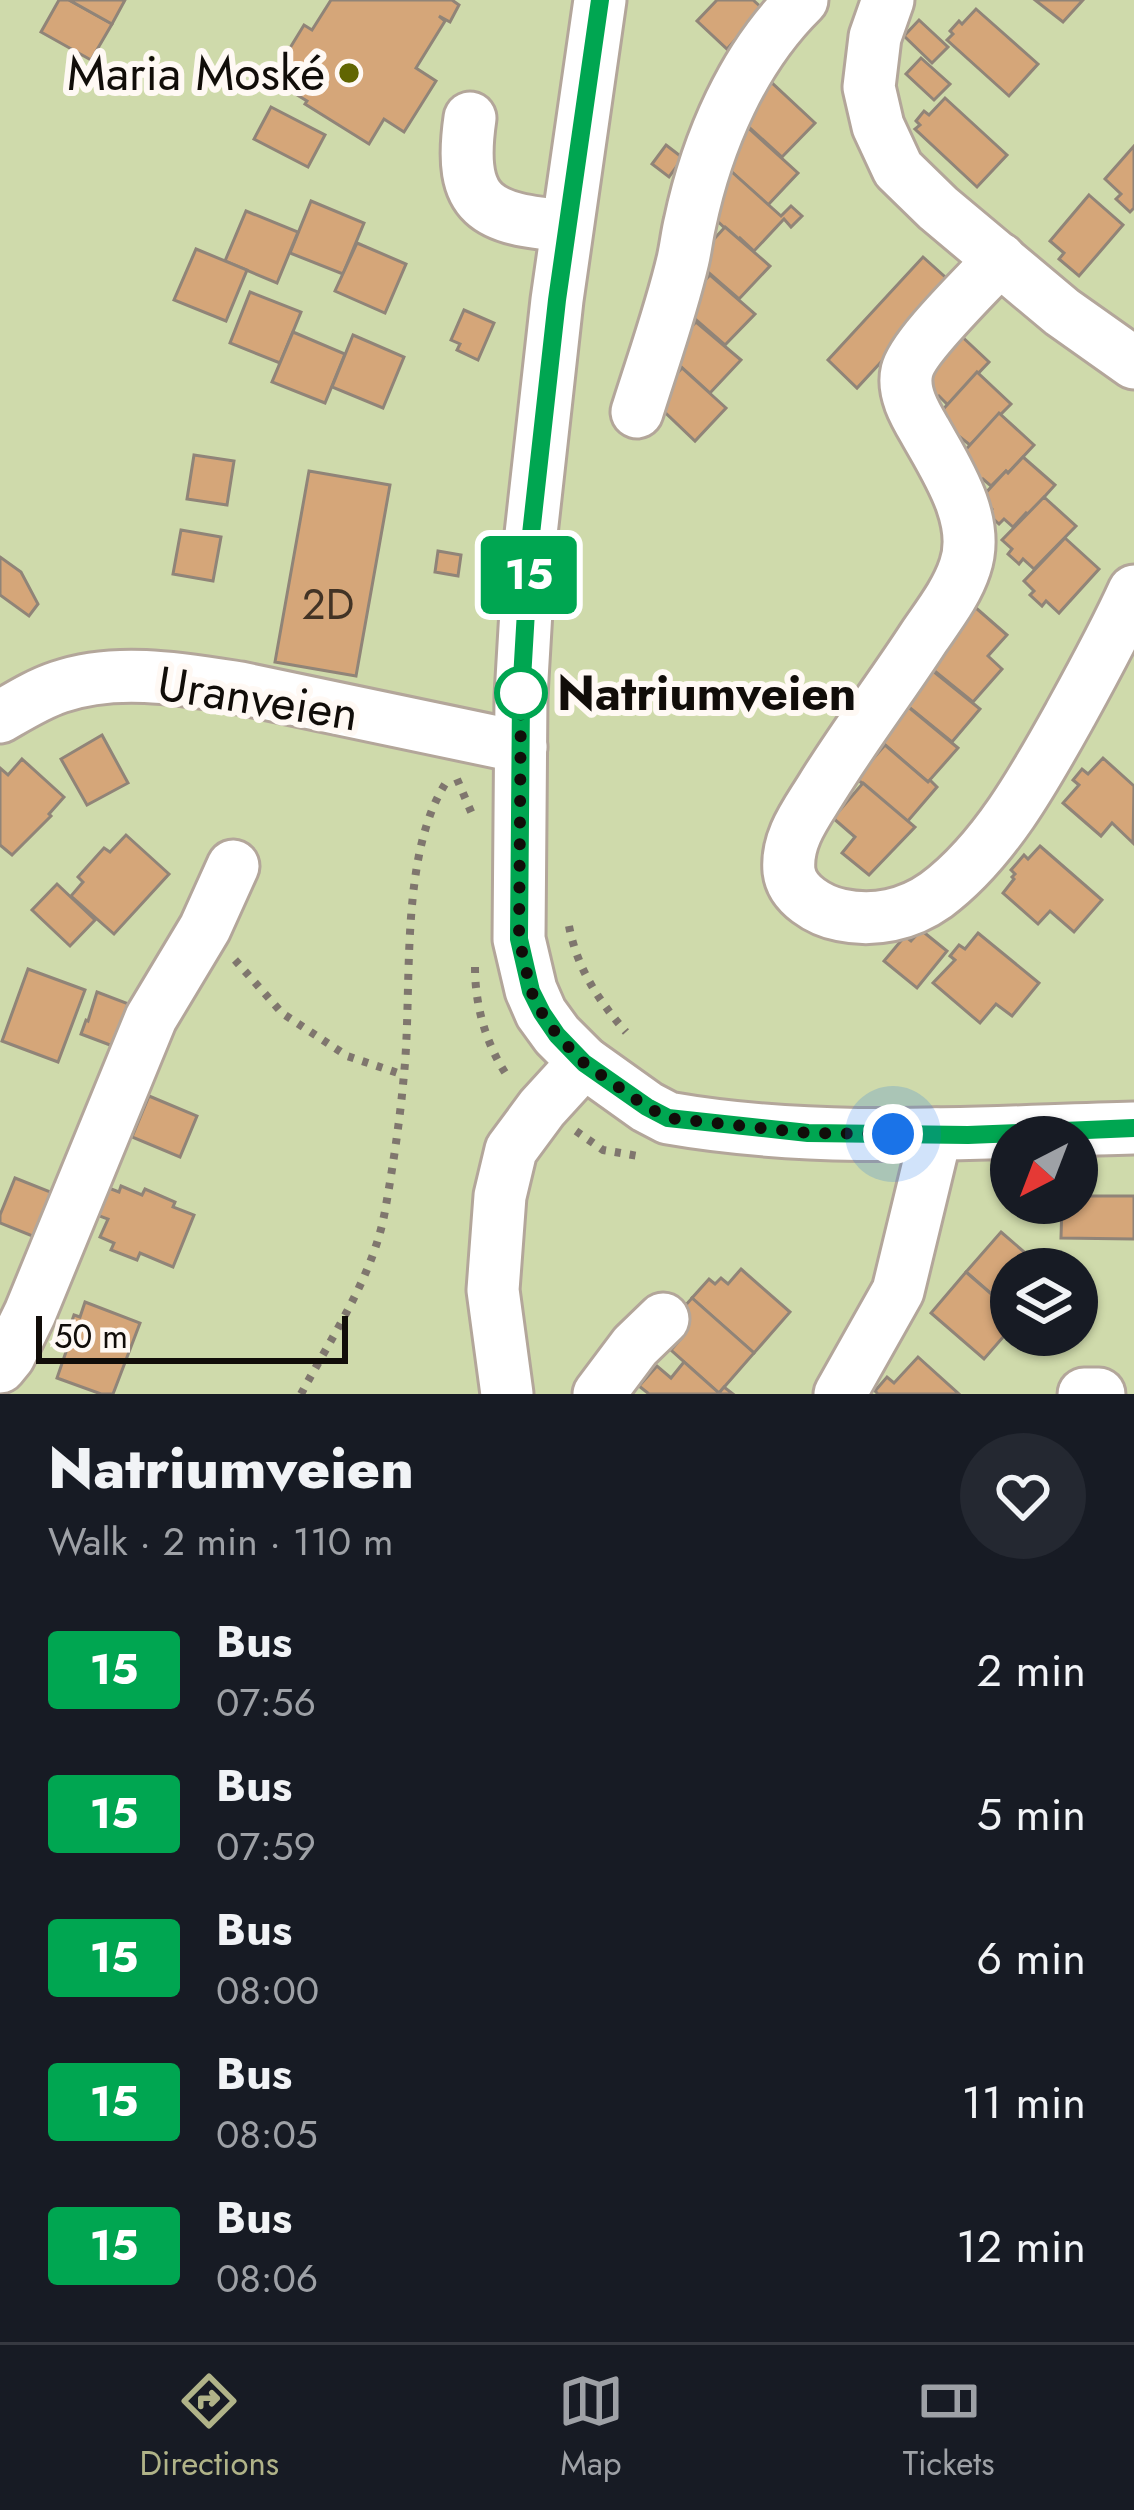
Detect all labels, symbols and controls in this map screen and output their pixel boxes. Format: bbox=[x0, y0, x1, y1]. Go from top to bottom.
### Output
place label: Maria Moské bbox=[67, 39, 325, 108]
marker: Maria Moské bbox=[336, 60, 362, 86]
line badge: 15 bbox=[475, 536, 583, 614]
text: 15 bbox=[505, 544, 553, 605]
house number: 2D bbox=[302, 574, 354, 635]
street label: Uranveien bbox=[153, 649, 363, 748]
place label: Natriumveien bbox=[557, 659, 856, 728]
marker: Natriumveien bbox=[496, 668, 546, 718]
your location bbox=[863, 1104, 923, 1164]
north arrow bbox=[990, 1116, 1098, 1224]
map controls bbox=[990, 1116, 1098, 1356]
button: layers bbox=[990, 1248, 1098, 1356]
scale bar bbox=[36, 1310, 348, 1363]
text: 50 m bbox=[54, 1313, 128, 1360]
text: Natriumveien bbox=[48, 1427, 414, 1509]
button: heart bbox=[960, 1433, 1086, 1559]
text: Walk · 2 min · 110 m bbox=[48, 1513, 393, 1570]
text: Bus bbox=[216, 1609, 292, 1674]
text: 2 min bbox=[976, 1638, 1086, 1703]
text: 15 bbox=[90, 1639, 138, 1700]
text: 07:56 bbox=[216, 1674, 316, 1731]
text: Bus bbox=[216, 1753, 292, 1818]
text: 5 min bbox=[977, 1782, 1086, 1847]
text: 15 bbox=[90, 1783, 138, 1844]
text: 07:59 bbox=[216, 1818, 316, 1875]
text: Bus bbox=[216, 1897, 292, 1962]
text: 6 min bbox=[976, 1926, 1086, 1991]
text: 15 bbox=[90, 1927, 138, 1988]
text: 08:00 bbox=[216, 1962, 319, 2019]
text: Bus bbox=[216, 2041, 292, 2106]
text: 11 min bbox=[962, 2070, 1086, 2135]
text: 15 bbox=[90, 2071, 138, 2132]
text: 08:05 bbox=[216, 2106, 318, 2163]
text: Bus bbox=[216, 2185, 292, 2250]
text: 12 min bbox=[956, 2214, 1086, 2279]
text: 15 bbox=[90, 2215, 138, 2276]
text: 08:06 bbox=[216, 2250, 318, 2307]
tab: Directions bbox=[139, 2368, 279, 2487]
tab: Map bbox=[558, 2368, 624, 2487]
tab: Tickets bbox=[903, 2368, 995, 2487]

